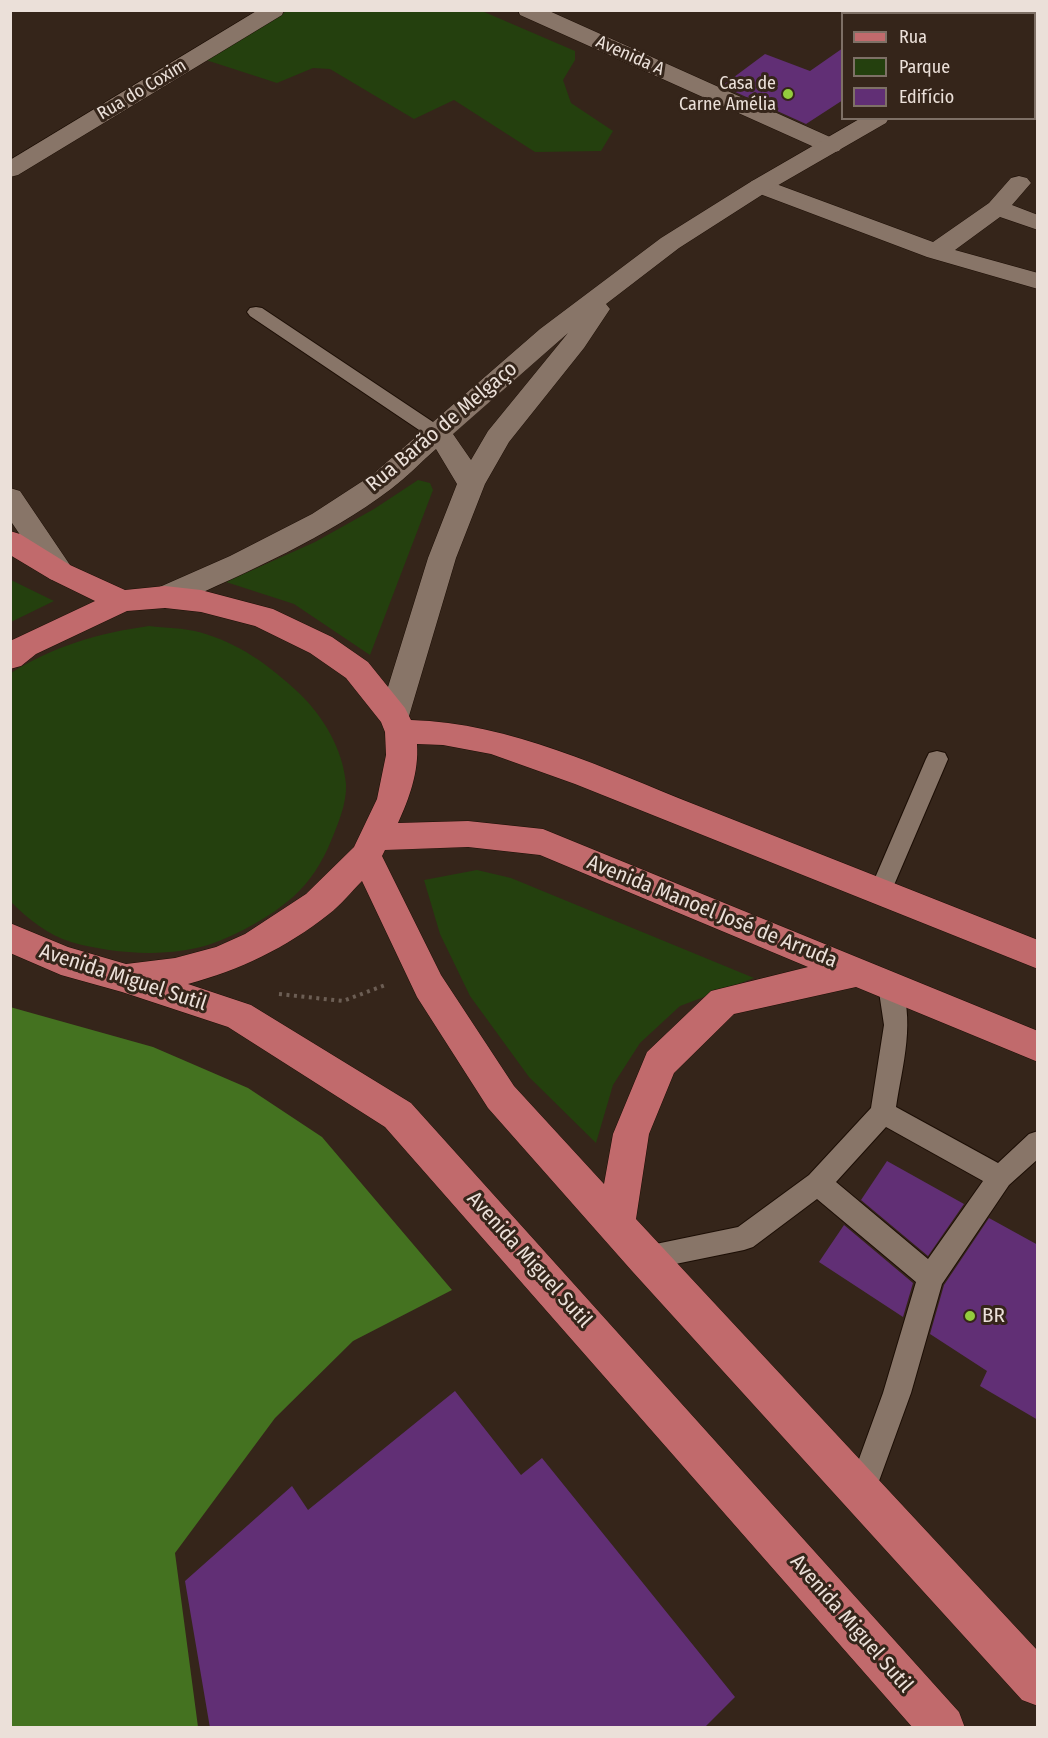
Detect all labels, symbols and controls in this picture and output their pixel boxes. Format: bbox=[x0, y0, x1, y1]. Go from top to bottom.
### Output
legend bbox=[841, 12, 1036, 120]
text: Rua bbox=[899, 26, 927, 48]
street label: Avenida A bbox=[592, 31, 668, 81]
street label: Rua do Coxim bbox=[94, 55, 190, 125]
text: Parque bbox=[899, 56, 950, 78]
place label: Casa de Carne Amélia bbox=[679, 73, 776, 116]
text: Edifício bbox=[899, 86, 954, 108]
marker: Casa de Carne Amélia bbox=[781, 87, 795, 101]
street label: Rua Barão de Melgaço bbox=[361, 357, 523, 497]
street label: Avenida Manoel José de Arruda bbox=[583, 850, 841, 974]
street label: Avenida Miguel Sutil bbox=[36, 939, 210, 1017]
street label: Avenida Miguel Sutil bbox=[461, 1187, 597, 1333]
place label: BR bbox=[982, 1303, 1005, 1329]
marker: BR bbox=[963, 1309, 977, 1323]
street label: Avenida Miguel Sutil bbox=[784, 1550, 918, 1698]

